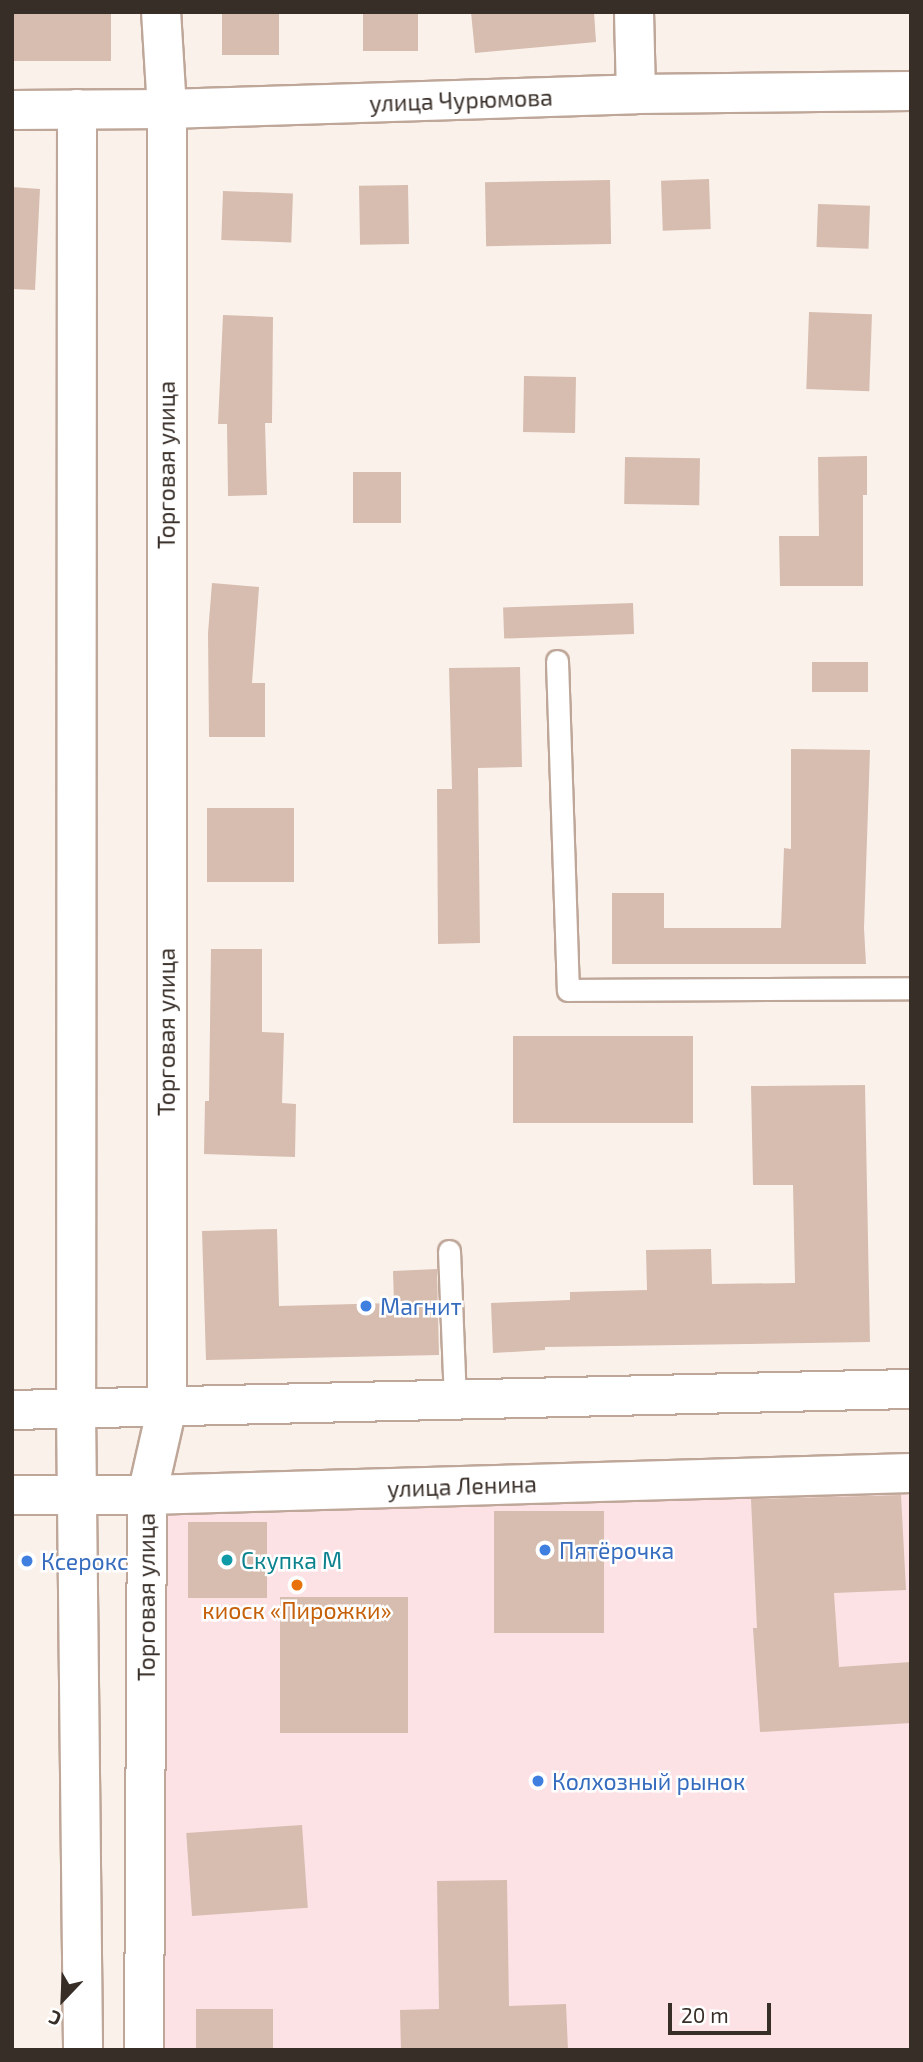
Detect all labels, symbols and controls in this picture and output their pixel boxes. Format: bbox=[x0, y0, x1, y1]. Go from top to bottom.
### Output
street label: улица Чурюмова bbox=[369, 83, 553, 117]
street label: Торговая улица bbox=[152, 381, 180, 549]
street label: Торговая улица bbox=[152, 948, 180, 1116]
place label: Магнит bbox=[380, 1292, 462, 1320]
marker: Магнит bbox=[358, 1298, 374, 1314]
street label: улица Ленина bbox=[387, 1470, 537, 1502]
street label: Торговая улица bbox=[132, 1513, 160, 1681]
place label: Пятёрочка bbox=[559, 1536, 674, 1564]
marker: Пятёрочка bbox=[537, 1542, 553, 1558]
place label: Скупка М bbox=[241, 1546, 342, 1574]
place label: Ксерокс bbox=[41, 1547, 128, 1575]
marker: Скупка М bbox=[219, 1552, 235, 1568]
marker: Ксерокс bbox=[19, 1553, 35, 1569]
marker: киоск «Пирожки» bbox=[289, 1577, 305, 1593]
place label: киоск «Пирожки» bbox=[202, 1596, 392, 1624]
place label: Колхозный рынок bbox=[552, 1767, 745, 1795]
marker: Колхозный рынок bbox=[530, 1773, 546, 1789]
north arrow bbox=[28, 1964, 98, 2034]
scale bar bbox=[671, 1988, 774, 2032]
text: 20 m bbox=[681, 2002, 729, 2027]
text: С bbox=[45, 2006, 64, 2032]

